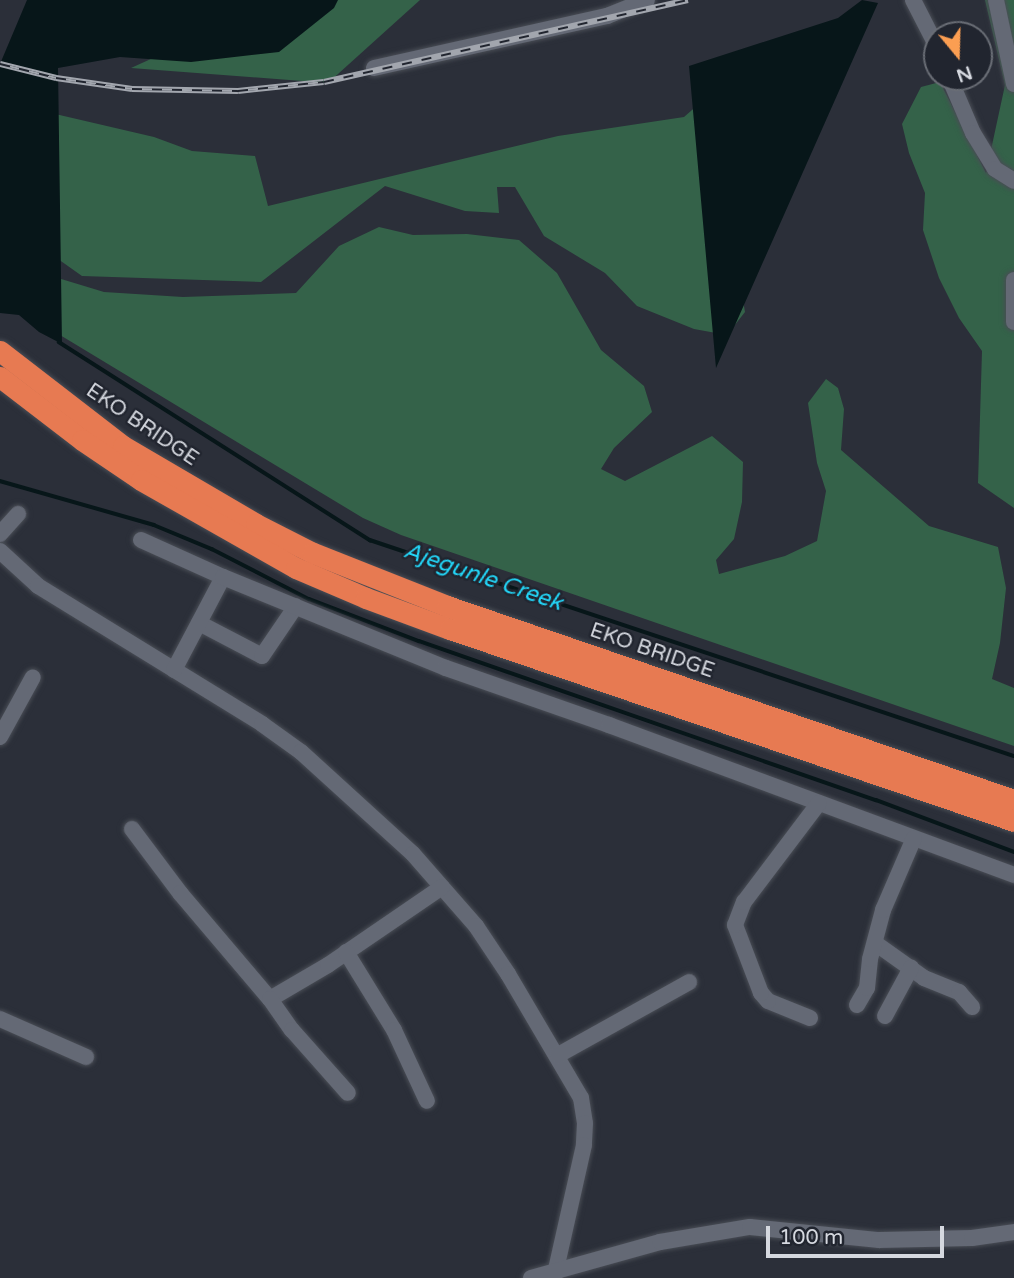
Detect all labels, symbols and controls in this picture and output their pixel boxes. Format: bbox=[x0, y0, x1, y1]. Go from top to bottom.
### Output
north arrow bbox=[923, 21, 993, 91]
text: N bbox=[953, 61, 975, 87]
street label: EKO BRIDGE bbox=[81, 378, 203, 472]
water label: Ajegunle Creek bbox=[400, 537, 566, 617]
street label: EKO BRIDGE bbox=[586, 618, 718, 684]
scale bar bbox=[769, 1212, 948, 1256]
text: 100 m bbox=[779, 1225, 843, 1250]

